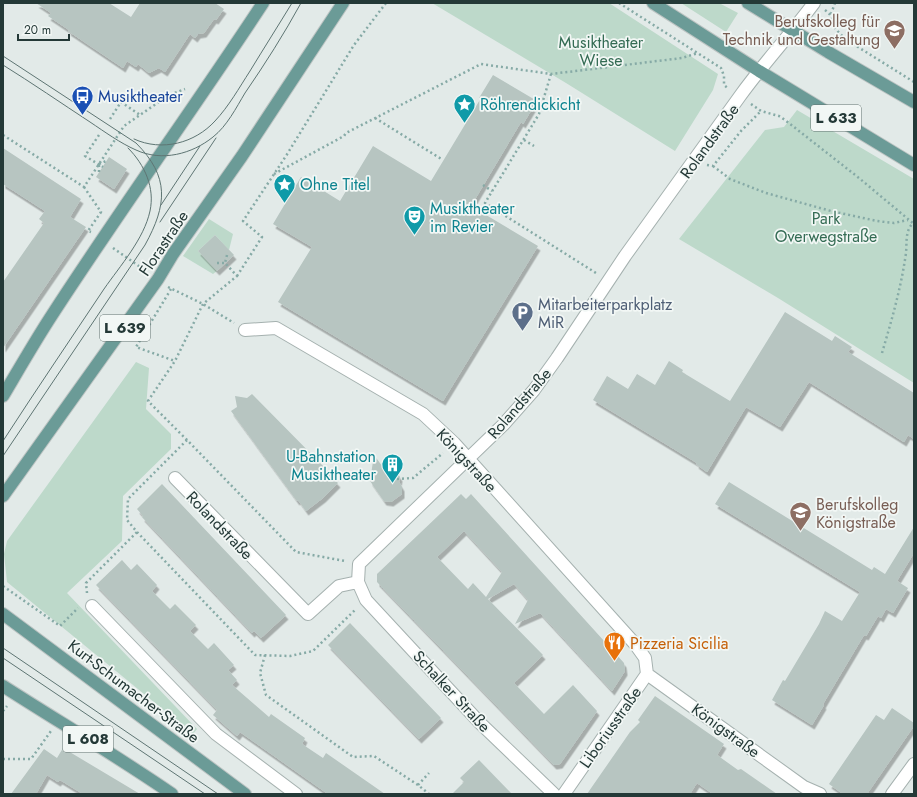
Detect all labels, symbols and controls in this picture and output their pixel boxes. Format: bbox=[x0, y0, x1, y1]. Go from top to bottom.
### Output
place label: Berufskolleg für Technik und Gestaltung bbox=[723, 10, 881, 51]
scale bar bbox=[18, 16, 69, 42]
school or university icon: Berufskolleg für Technik und Gestaltung bbox=[882, 17, 908, 50]
text: 20 m bbox=[24, 21, 51, 39]
park label: Musiktheater Wiese bbox=[559, 31, 644, 72]
bus stop icon: Musiktheater bbox=[69, 83, 95, 116]
place label: Musiktheater bbox=[98, 85, 183, 108]
place icon: Röhrendickicht bbox=[452, 91, 478, 124]
place label: Röhrendickicht bbox=[480, 93, 580, 116]
street label: Rolandstraße bbox=[674, 99, 744, 183]
road number: L 633 bbox=[811, 105, 861, 131]
place icon: Ohne Titel bbox=[272, 171, 298, 204]
place label: Ohne Titel bbox=[300, 173, 370, 196]
place label: Musiktheater im Revier bbox=[430, 197, 515, 238]
theatre icon: Musiktheater im Revier bbox=[402, 204, 428, 237]
street label: Florastraße bbox=[133, 206, 194, 281]
park label: Park Overwegstraße bbox=[775, 207, 877, 248]
place label: Mitarbeiterparkplatz MiR bbox=[538, 293, 673, 334]
parking icon: Mitarbeiterparkplatz MiR bbox=[510, 300, 536, 333]
road number: L 639 bbox=[100, 315, 150, 341]
street label: Rolandstraße bbox=[482, 363, 557, 444]
street label: Königstraße bbox=[431, 423, 502, 497]
place label: U-Bahnstation Musiktheater bbox=[286, 445, 376, 486]
building icon: U-Bahnstation Musiktheater bbox=[379, 452, 405, 485]
street label: Rolandstraße bbox=[181, 486, 258, 565]
place label: Berufskolleg Königstraße bbox=[816, 493, 898, 534]
school or university icon: Berufskolleg Königstraße bbox=[787, 500, 813, 533]
restaurant icon: Pizzeria Sicilia bbox=[602, 630, 628, 663]
place label: Pizzeria Sicilia bbox=[630, 632, 729, 655]
street label: Kurt-Schumacher-Straße bbox=[63, 634, 204, 749]
street label: Schalker Straße bbox=[408, 645, 496, 737]
street label: Liboriusstraße bbox=[574, 682, 647, 773]
street label: Königstraße bbox=[687, 698, 765, 763]
road number: L 608 bbox=[63, 726, 113, 752]

